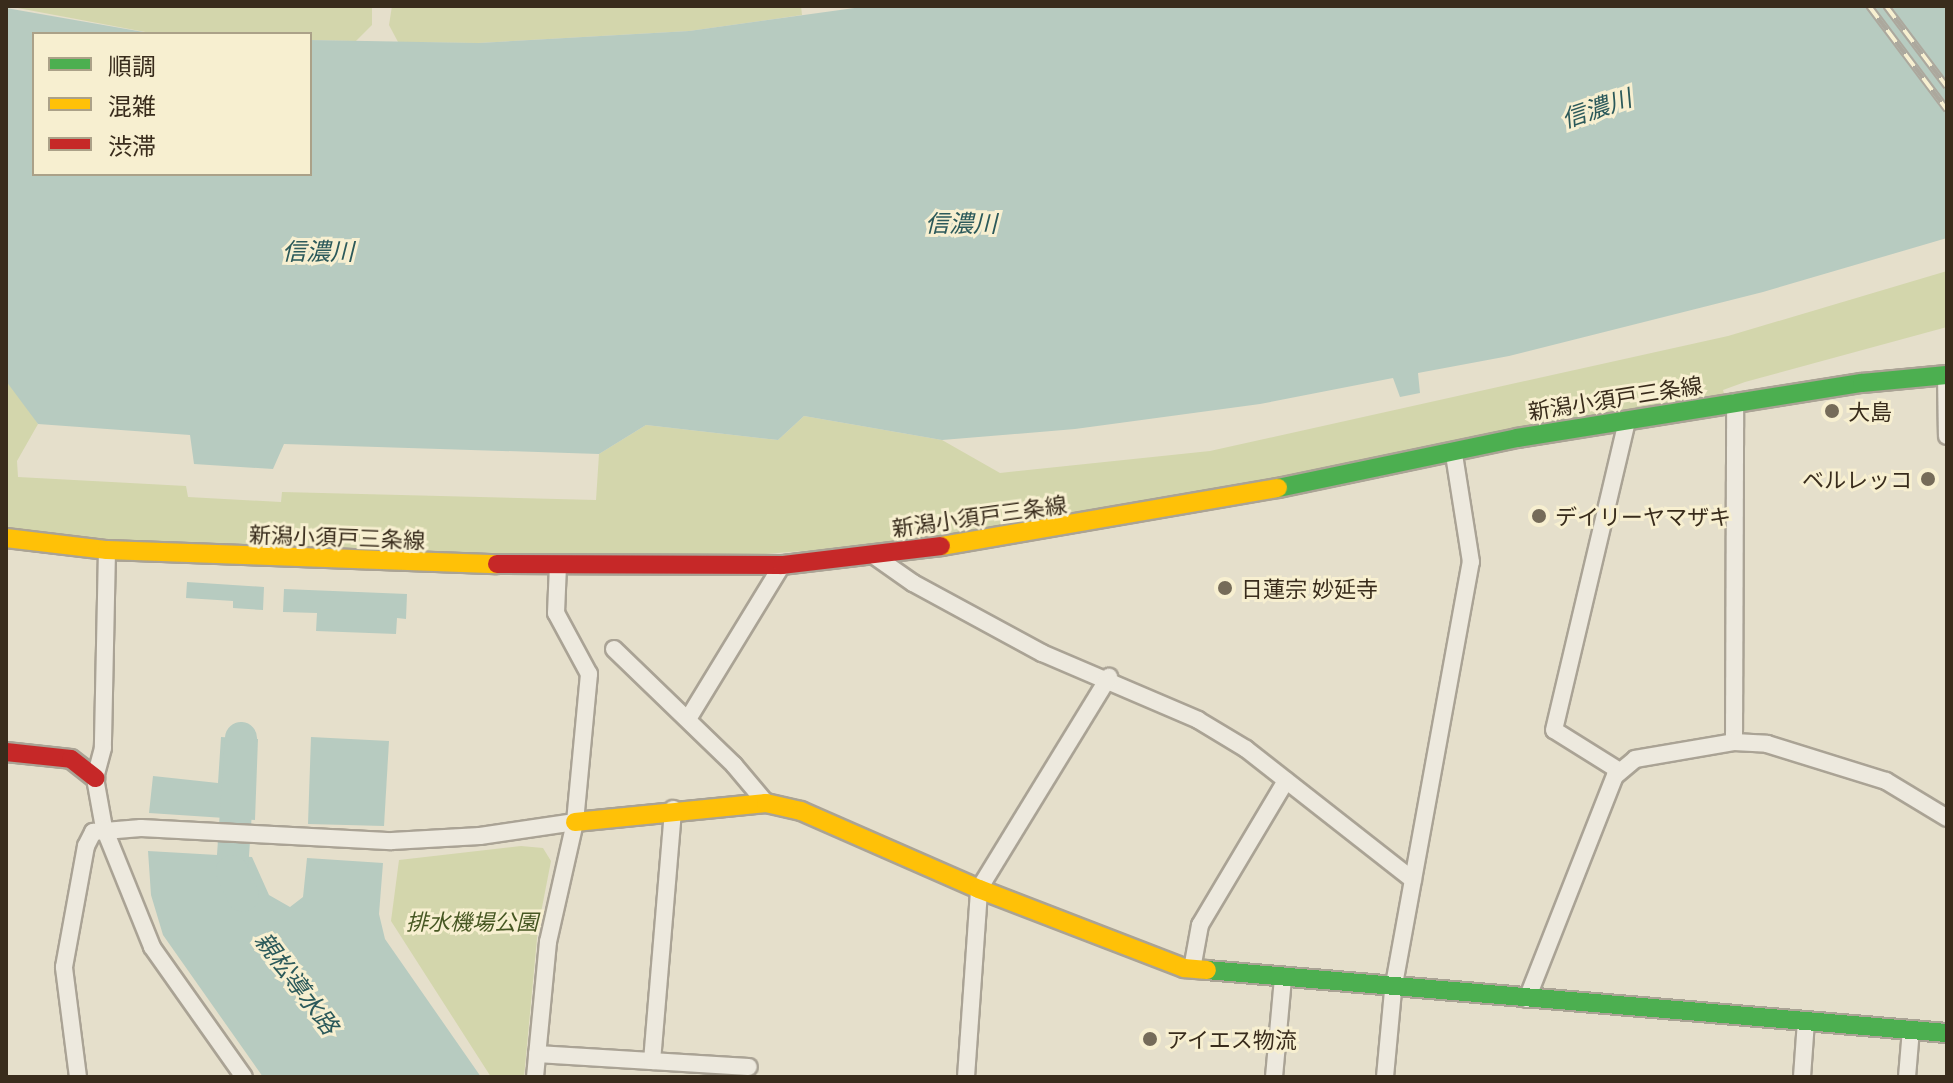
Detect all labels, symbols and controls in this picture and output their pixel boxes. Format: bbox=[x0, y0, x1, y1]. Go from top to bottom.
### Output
legend bbox=[32, 32, 312, 176]
text: 順調 bbox=[108, 47, 156, 82]
water label: 信濃川 bbox=[1557, 82, 1635, 132]
text: 混雑 bbox=[108, 87, 156, 122]
text: 渋滞 bbox=[108, 127, 156, 162]
water label: 信濃川 bbox=[925, 208, 997, 236]
water label: 信濃川 bbox=[282, 236, 354, 264]
street label: 新潟小須戸三条線 bbox=[1526, 370, 1704, 424]
place label: 大島 bbox=[1848, 398, 1892, 424]
marker: 大島 bbox=[1823, 402, 1841, 420]
place label: ベルレッコ bbox=[1802, 466, 1912, 492]
marker: ベルレッコ bbox=[1919, 470, 1937, 488]
street label: 新潟小須戸三条線 bbox=[890, 490, 1068, 540]
place label: デイリーヤマザキ bbox=[1555, 503, 1731, 529]
marker: デイリーヤマザキ bbox=[1530, 507, 1548, 525]
street label: 新潟小須戸三条線 bbox=[249, 520, 425, 552]
place label: 日蓮宗 妙延寺 bbox=[1241, 575, 1378, 601]
marker: 日蓮宗 妙延寺 bbox=[1216, 579, 1234, 597]
park label: 排水機場公園 bbox=[406, 908, 538, 934]
water label: 親松導水路 bbox=[250, 925, 346, 1039]
place label: アイエス物流 bbox=[1166, 1026, 1298, 1052]
marker: アイエス物流 bbox=[1141, 1030, 1159, 1048]

